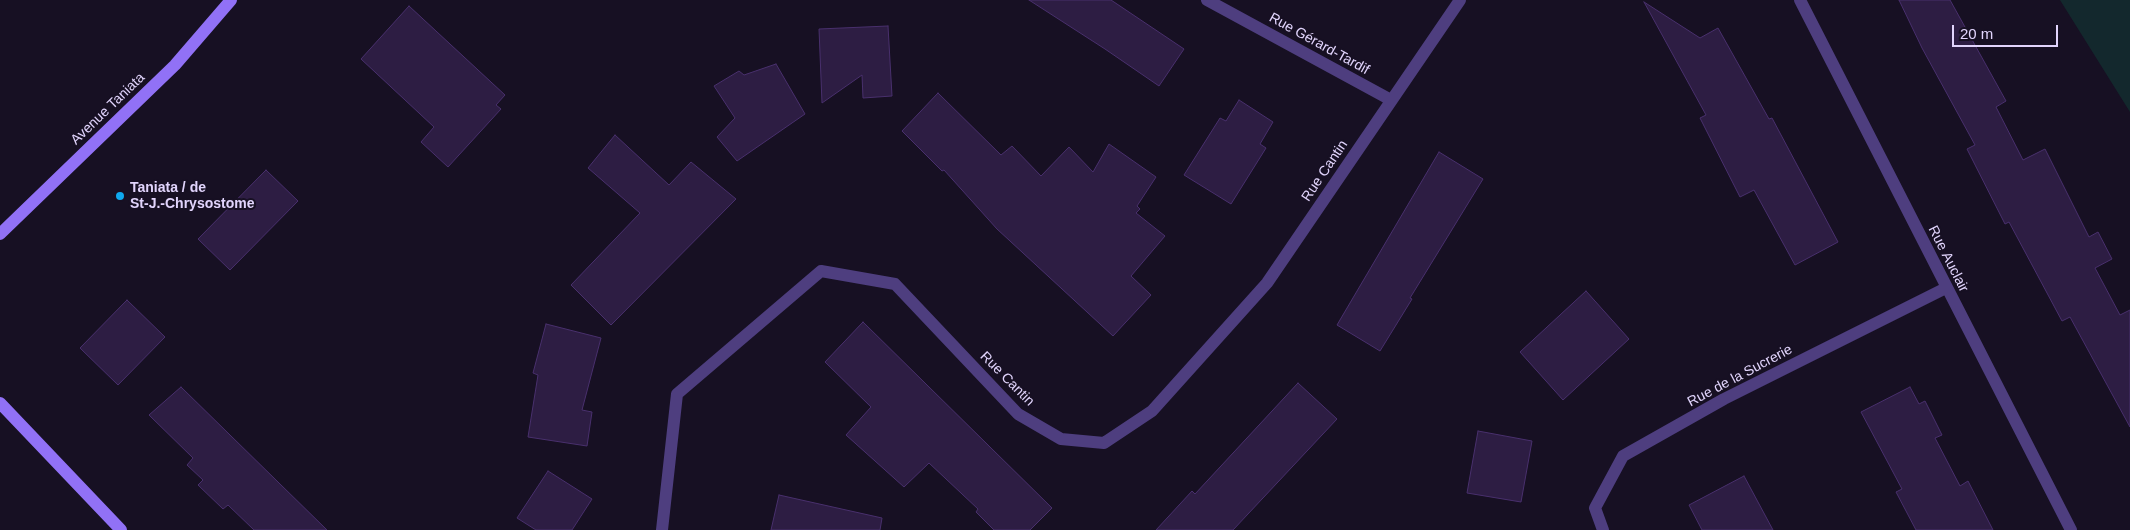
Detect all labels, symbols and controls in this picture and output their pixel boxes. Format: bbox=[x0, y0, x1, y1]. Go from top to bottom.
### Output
street label: Rue Gérard-Tardif bbox=[1266, 9, 1372, 79]
scale bar bbox=[1955, 15, 2061, 47]
text: 20 m bbox=[1960, 25, 1993, 42]
street label: Avenue Taniata bbox=[68, 70, 148, 148]
street label: Rue Cantin bbox=[1298, 137, 1352, 205]
place label: Taniata / de St-J.-Chrysostome bbox=[130, 180, 254, 212]
marker: Taniata / de St-J.-Chrysostome bbox=[114, 190, 126, 202]
street label: Rue Auclair bbox=[1924, 223, 1972, 295]
street label: Rue de la Sucrerie bbox=[1685, 341, 1795, 411]
street label: Rue Cantin bbox=[976, 348, 1038, 410]

